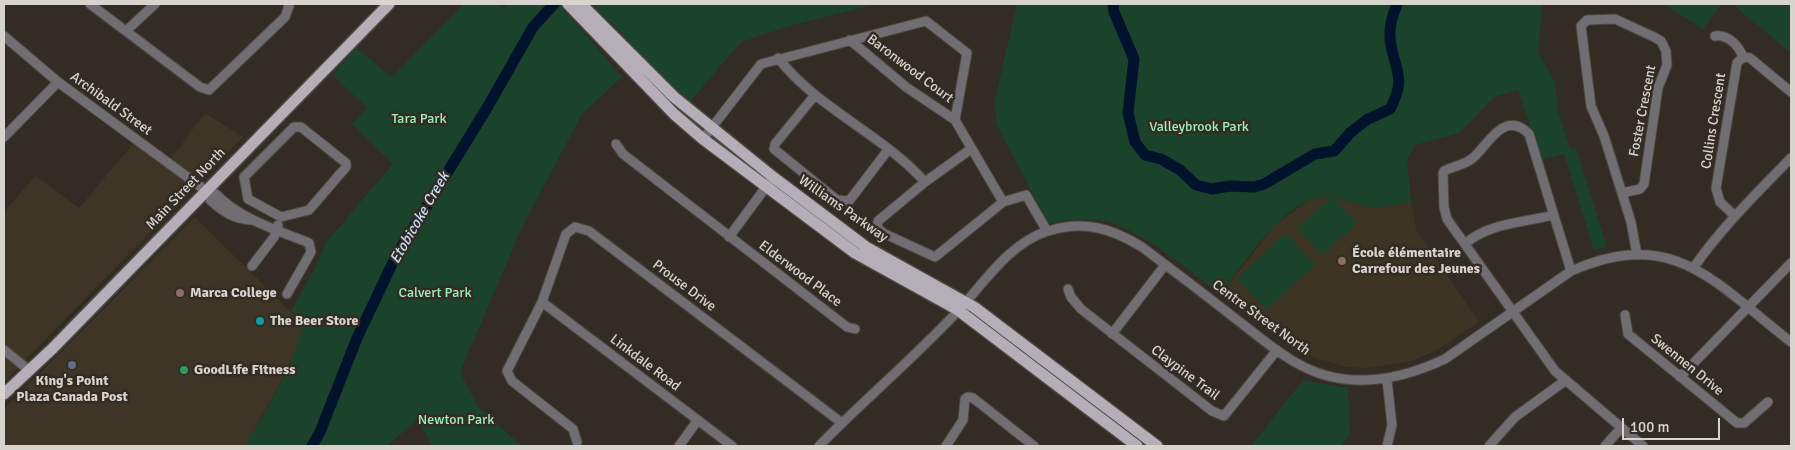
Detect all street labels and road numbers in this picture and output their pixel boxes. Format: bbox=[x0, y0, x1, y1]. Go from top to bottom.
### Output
street label: Baronwood Court bbox=[864, 31, 956, 107]
street label: Foster Crescent bbox=[1626, 64, 1660, 158]
street label: Archibald Street bbox=[67, 69, 155, 139]
street label: Collins Crescent bbox=[1698, 72, 1730, 170]
street label: Main Street North bbox=[143, 145, 229, 233]
street label: Williams Parkway bbox=[795, 172, 891, 246]
street label: Elderwood Place bbox=[755, 237, 845, 311]
street label: Prouse Drive bbox=[649, 257, 719, 315]
street label: Centre Street North bbox=[1209, 277, 1313, 359]
street label: Linkdale Road bbox=[606, 331, 684, 395]
street label: Swennen Drive bbox=[1647, 331, 1727, 399]
street label: Claypine Trail bbox=[1147, 342, 1223, 404]

